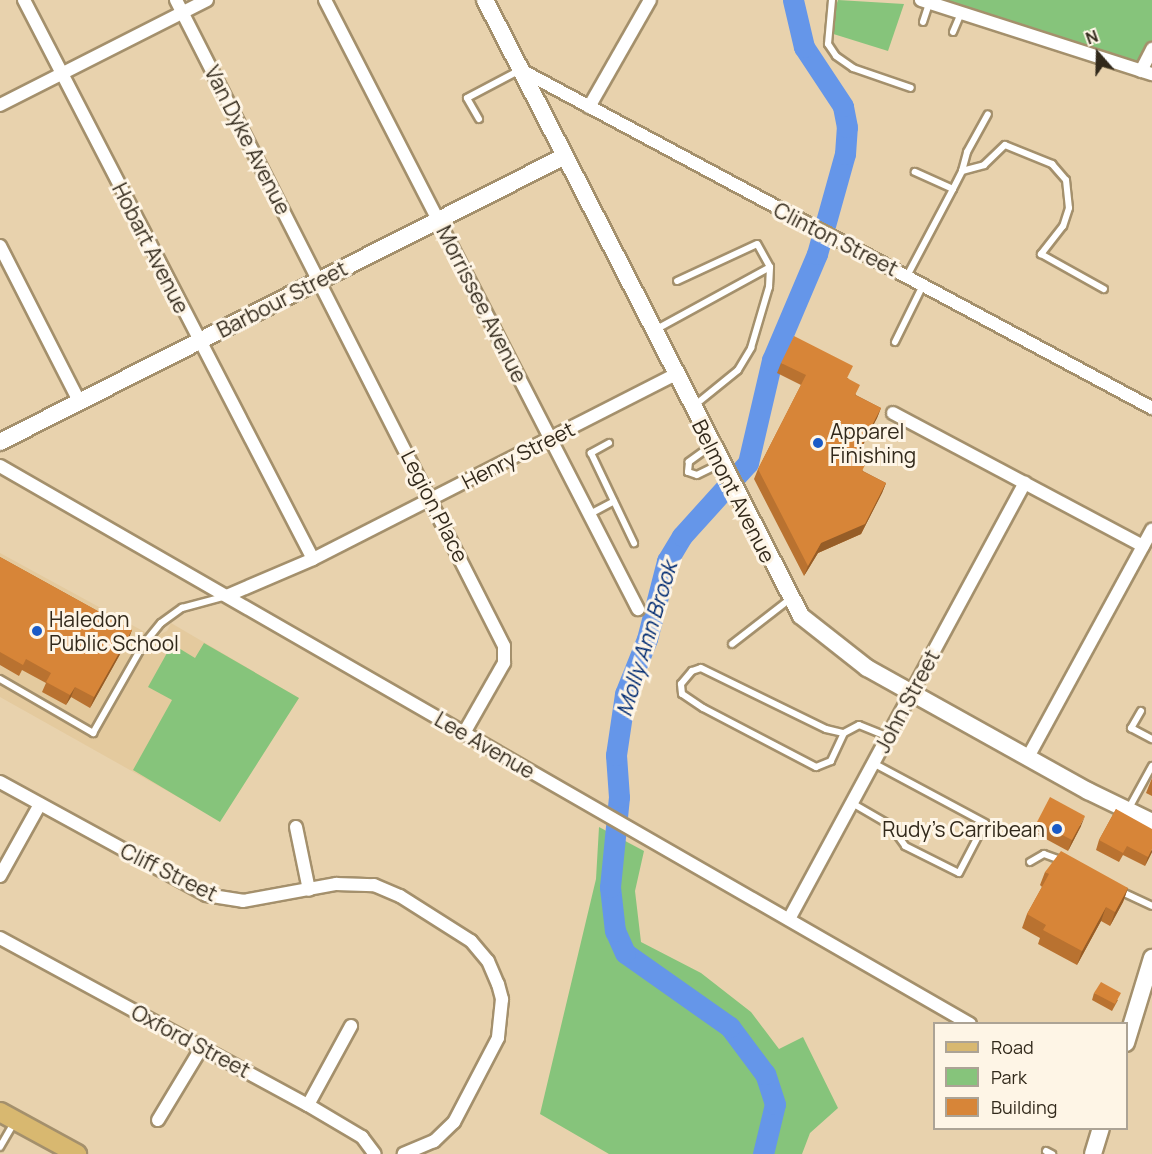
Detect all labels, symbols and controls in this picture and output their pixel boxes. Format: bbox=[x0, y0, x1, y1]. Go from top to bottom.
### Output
north arrow bbox=[1068, 24, 1128, 84]
text: N bbox=[1083, 25, 1101, 49]
street label: Van Dyke Avenue bbox=[200, 61, 296, 219]
street label: Hobart Avenue bbox=[107, 179, 195, 317]
street label: Clinton Street bbox=[770, 197, 902, 281]
street label: Morrissee Avenue bbox=[432, 221, 532, 387]
street label: Barbour Street bbox=[213, 255, 351, 343]
street label: Belmont Avenue bbox=[687, 415, 781, 567]
street label: Henry Street bbox=[457, 416, 579, 494]
place label: Apparel Finishing bbox=[830, 418, 916, 468]
marker: Apparel Finishing bbox=[811, 436, 825, 450]
street label: Legion Place bbox=[396, 446, 474, 566]
water label: Molly Ann Brook bbox=[611, 558, 683, 720]
place label: Haledon Public School bbox=[49, 606, 179, 656]
marker: Haledon Public School bbox=[30, 624, 44, 638]
street label: John Street bbox=[869, 645, 945, 757]
street label: Lee Avenue bbox=[430, 706, 540, 784]
place label: Rudy's Carribean bbox=[882, 816, 1045, 842]
marker: Rudy's Carribean bbox=[1050, 822, 1064, 836]
street label: Cliff Street bbox=[116, 838, 222, 906]
street label: Oxford Street bbox=[127, 999, 255, 1083]
legend bbox=[933, 1022, 1128, 1130]
text: Road bbox=[991, 1035, 1034, 1059]
text: Park bbox=[991, 1065, 1027, 1089]
text: Building bbox=[991, 1095, 1057, 1119]

